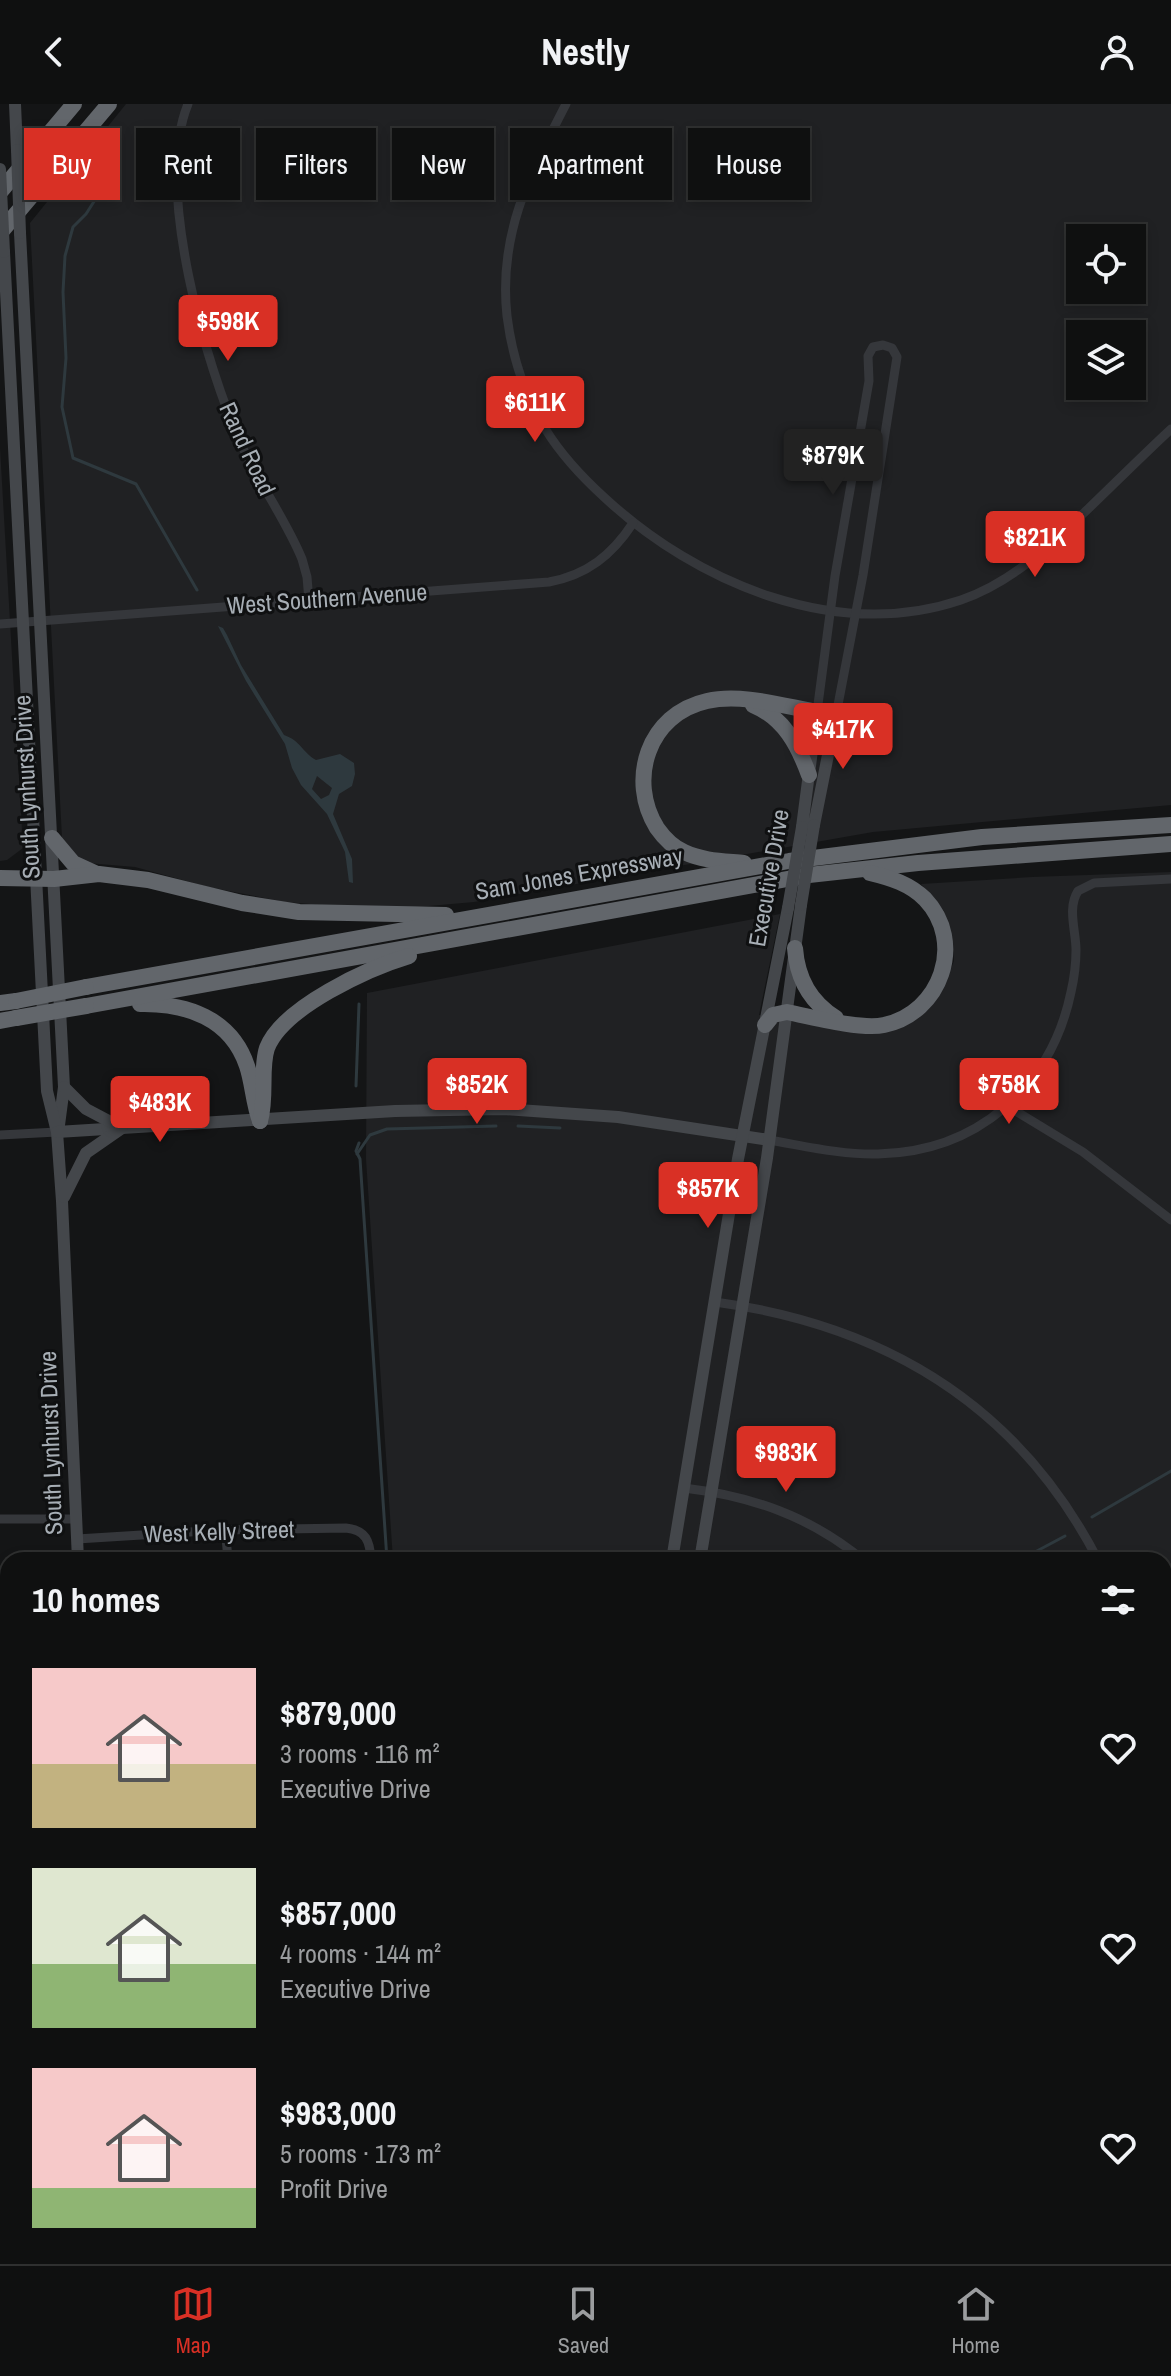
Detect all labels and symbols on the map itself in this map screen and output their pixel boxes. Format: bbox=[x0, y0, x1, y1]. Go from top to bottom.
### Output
pin: $598K bbox=[172, 295, 284, 363]
pin: $611K bbox=[479, 376, 591, 444]
street label: Rand Road bbox=[212, 397, 283, 500]
pin: $879K bbox=[777, 429, 889, 497]
pin: $821K bbox=[979, 511, 1091, 579]
street label: West Southern Avenue bbox=[226, 575, 428, 621]
street label: South Lynhurst Drive bbox=[5, 694, 47, 880]
pin: $417K bbox=[787, 703, 899, 771]
street label: Executive Drive bbox=[740, 807, 796, 949]
street label: Sam Jones Expressway bbox=[473, 839, 685, 907]
pin: $852K bbox=[421, 1058, 533, 1126]
pin: $758K bbox=[953, 1058, 1065, 1126]
pin: $483K bbox=[104, 1076, 216, 1144]
pin: $857K bbox=[652, 1162, 764, 1230]
street label: South Lynhurst Drive bbox=[31, 1350, 69, 1536]
pin: $983K bbox=[730, 1426, 842, 1494]
street label: West Kelly Street bbox=[143, 1512, 295, 1550]

